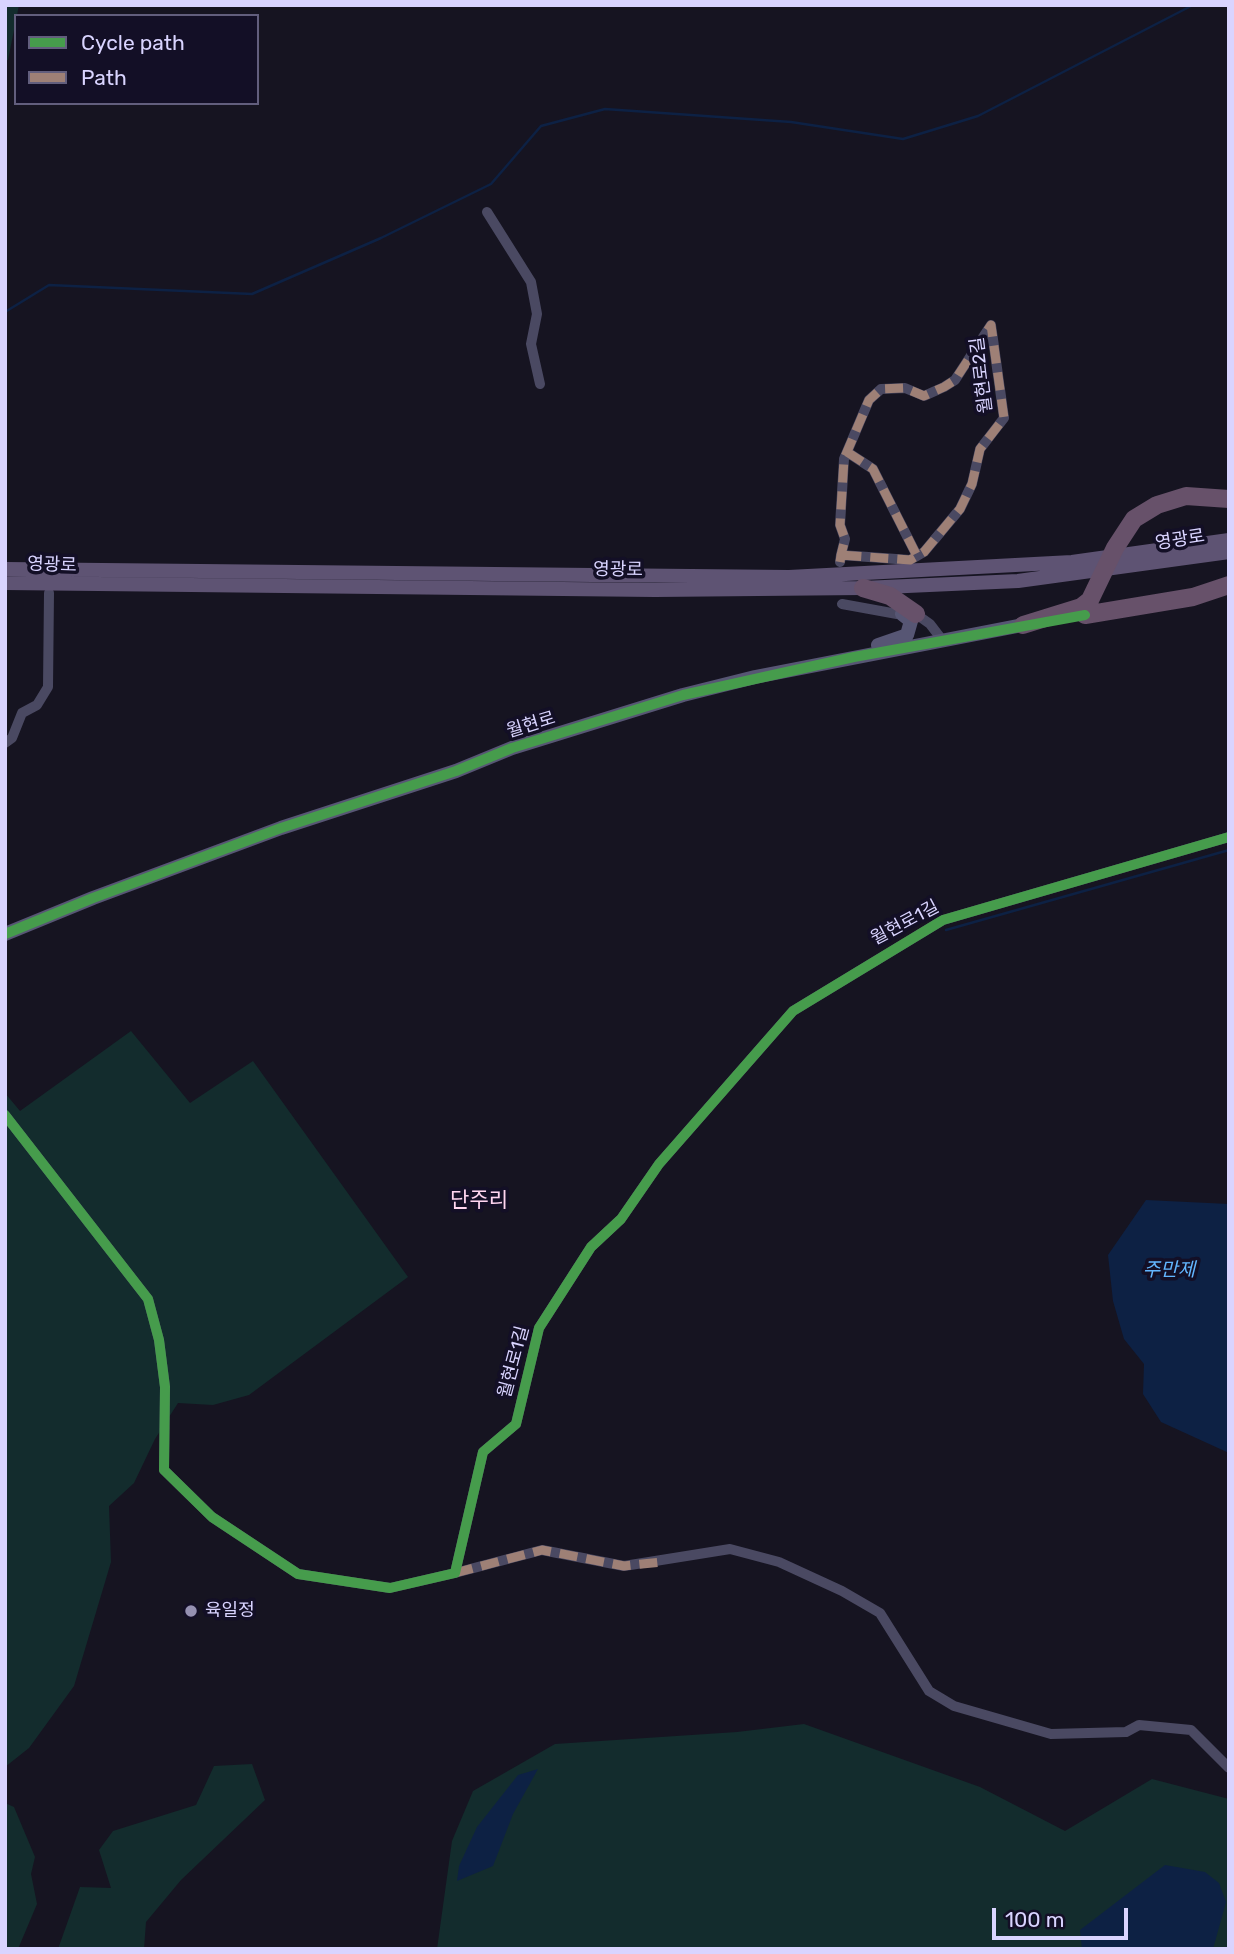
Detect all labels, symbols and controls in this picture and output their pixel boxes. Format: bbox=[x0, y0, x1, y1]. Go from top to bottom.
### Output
legend bbox=[14, 14, 259, 105]
text: Cycle path bbox=[81, 30, 185, 55]
text: Path bbox=[81, 65, 127, 90]
street label: 월현로2길 bbox=[967, 336, 997, 414]
street label: 영광로 bbox=[1154, 525, 1206, 555]
street label: 영광로 bbox=[27, 553, 77, 577]
street label: 영광로 bbox=[593, 559, 643, 581]
street label: 월현로 bbox=[504, 707, 558, 743]
street label: 월현로1길 bbox=[867, 896, 943, 950]
district label: 단주리 bbox=[450, 1188, 508, 1214]
water label: 주만제 bbox=[1143, 1260, 1195, 1282]
street label: 월현로1길 bbox=[494, 1323, 534, 1401]
place label: 육일정 bbox=[205, 1600, 255, 1622]
marker: 육일정 bbox=[183, 1603, 199, 1619]
scale bar bbox=[996, 1895, 1132, 1939]
text: 100 m bbox=[1005, 1907, 1064, 1932]

